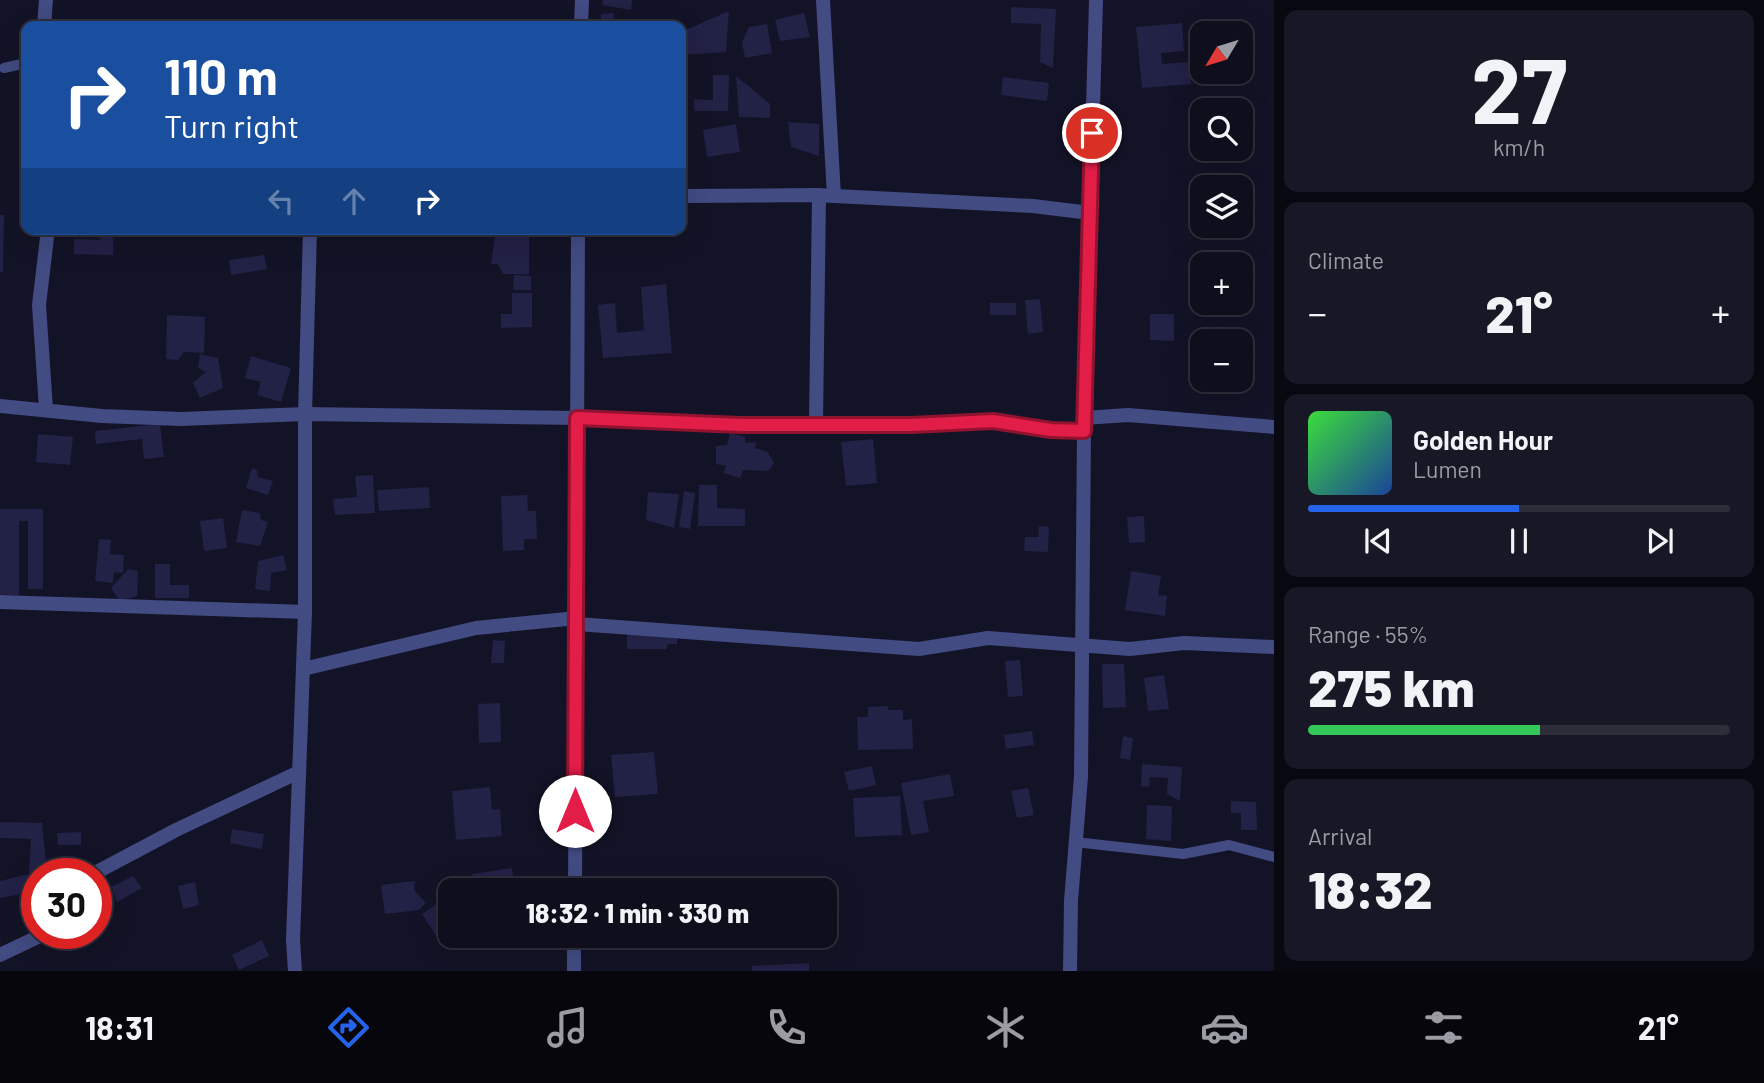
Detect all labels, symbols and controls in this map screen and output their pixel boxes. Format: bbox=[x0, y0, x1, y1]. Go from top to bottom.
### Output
north arrow bbox=[1190, 21, 1253, 84]
map controls bbox=[1190, 21, 1253, 392]
text: 27 bbox=[1471, 33, 1567, 142]
text: 110 m bbox=[164, 46, 278, 105]
icon: right bbox=[49, 49, 140, 140]
button: search bbox=[1190, 98, 1253, 161]
pin bbox=[1062, 103, 1122, 163]
text: Turn right bbox=[164, 106, 299, 144]
icon: arrive bbox=[1073, 114, 1111, 152]
text: km/h bbox=[1493, 133, 1545, 161]
button: layers bbox=[1190, 175, 1253, 238]
icon: left bbox=[262, 182, 300, 220]
icon: ahead bbox=[335, 182, 373, 220]
icon: right bbox=[408, 182, 446, 220]
text: Climate bbox=[1308, 246, 1384, 274]
button: + bbox=[1190, 252, 1253, 315]
text: 21° bbox=[1485, 281, 1553, 343]
text: − bbox=[1308, 289, 1327, 335]
text: + bbox=[1711, 289, 1730, 335]
button: − bbox=[1190, 329, 1253, 392]
text: Golden Hour bbox=[1413, 424, 1553, 455]
text: Lumen bbox=[1413, 455, 1482, 483]
icon: previous bbox=[1359, 522, 1397, 560]
icon: pause bbox=[1500, 522, 1538, 560]
icon: next bbox=[1641, 522, 1679, 560]
text: Range · 55% bbox=[1308, 620, 1428, 648]
text: 275 km bbox=[1308, 655, 1475, 717]
position arrow bbox=[538, 774, 612, 848]
text: Arrival bbox=[1308, 822, 1372, 850]
text: 18:32 bbox=[1308, 857, 1432, 919]
speed limit sign: 30 bbox=[21, 858, 112, 949]
text: 18:32 · 1 min · 330 m bbox=[526, 897, 749, 928]
icon: directions bbox=[324, 1003, 373, 1052]
icon: music bbox=[543, 1003, 592, 1052]
icon: phone bbox=[762, 1003, 811, 1052]
icon: climate bbox=[981, 1003, 1030, 1052]
icon: car bbox=[1200, 1003, 1249, 1052]
icon: filters bbox=[1419, 1003, 1468, 1052]
text: 18:31 bbox=[85, 1008, 154, 1046]
text: 21° bbox=[1638, 1008, 1679, 1046]

